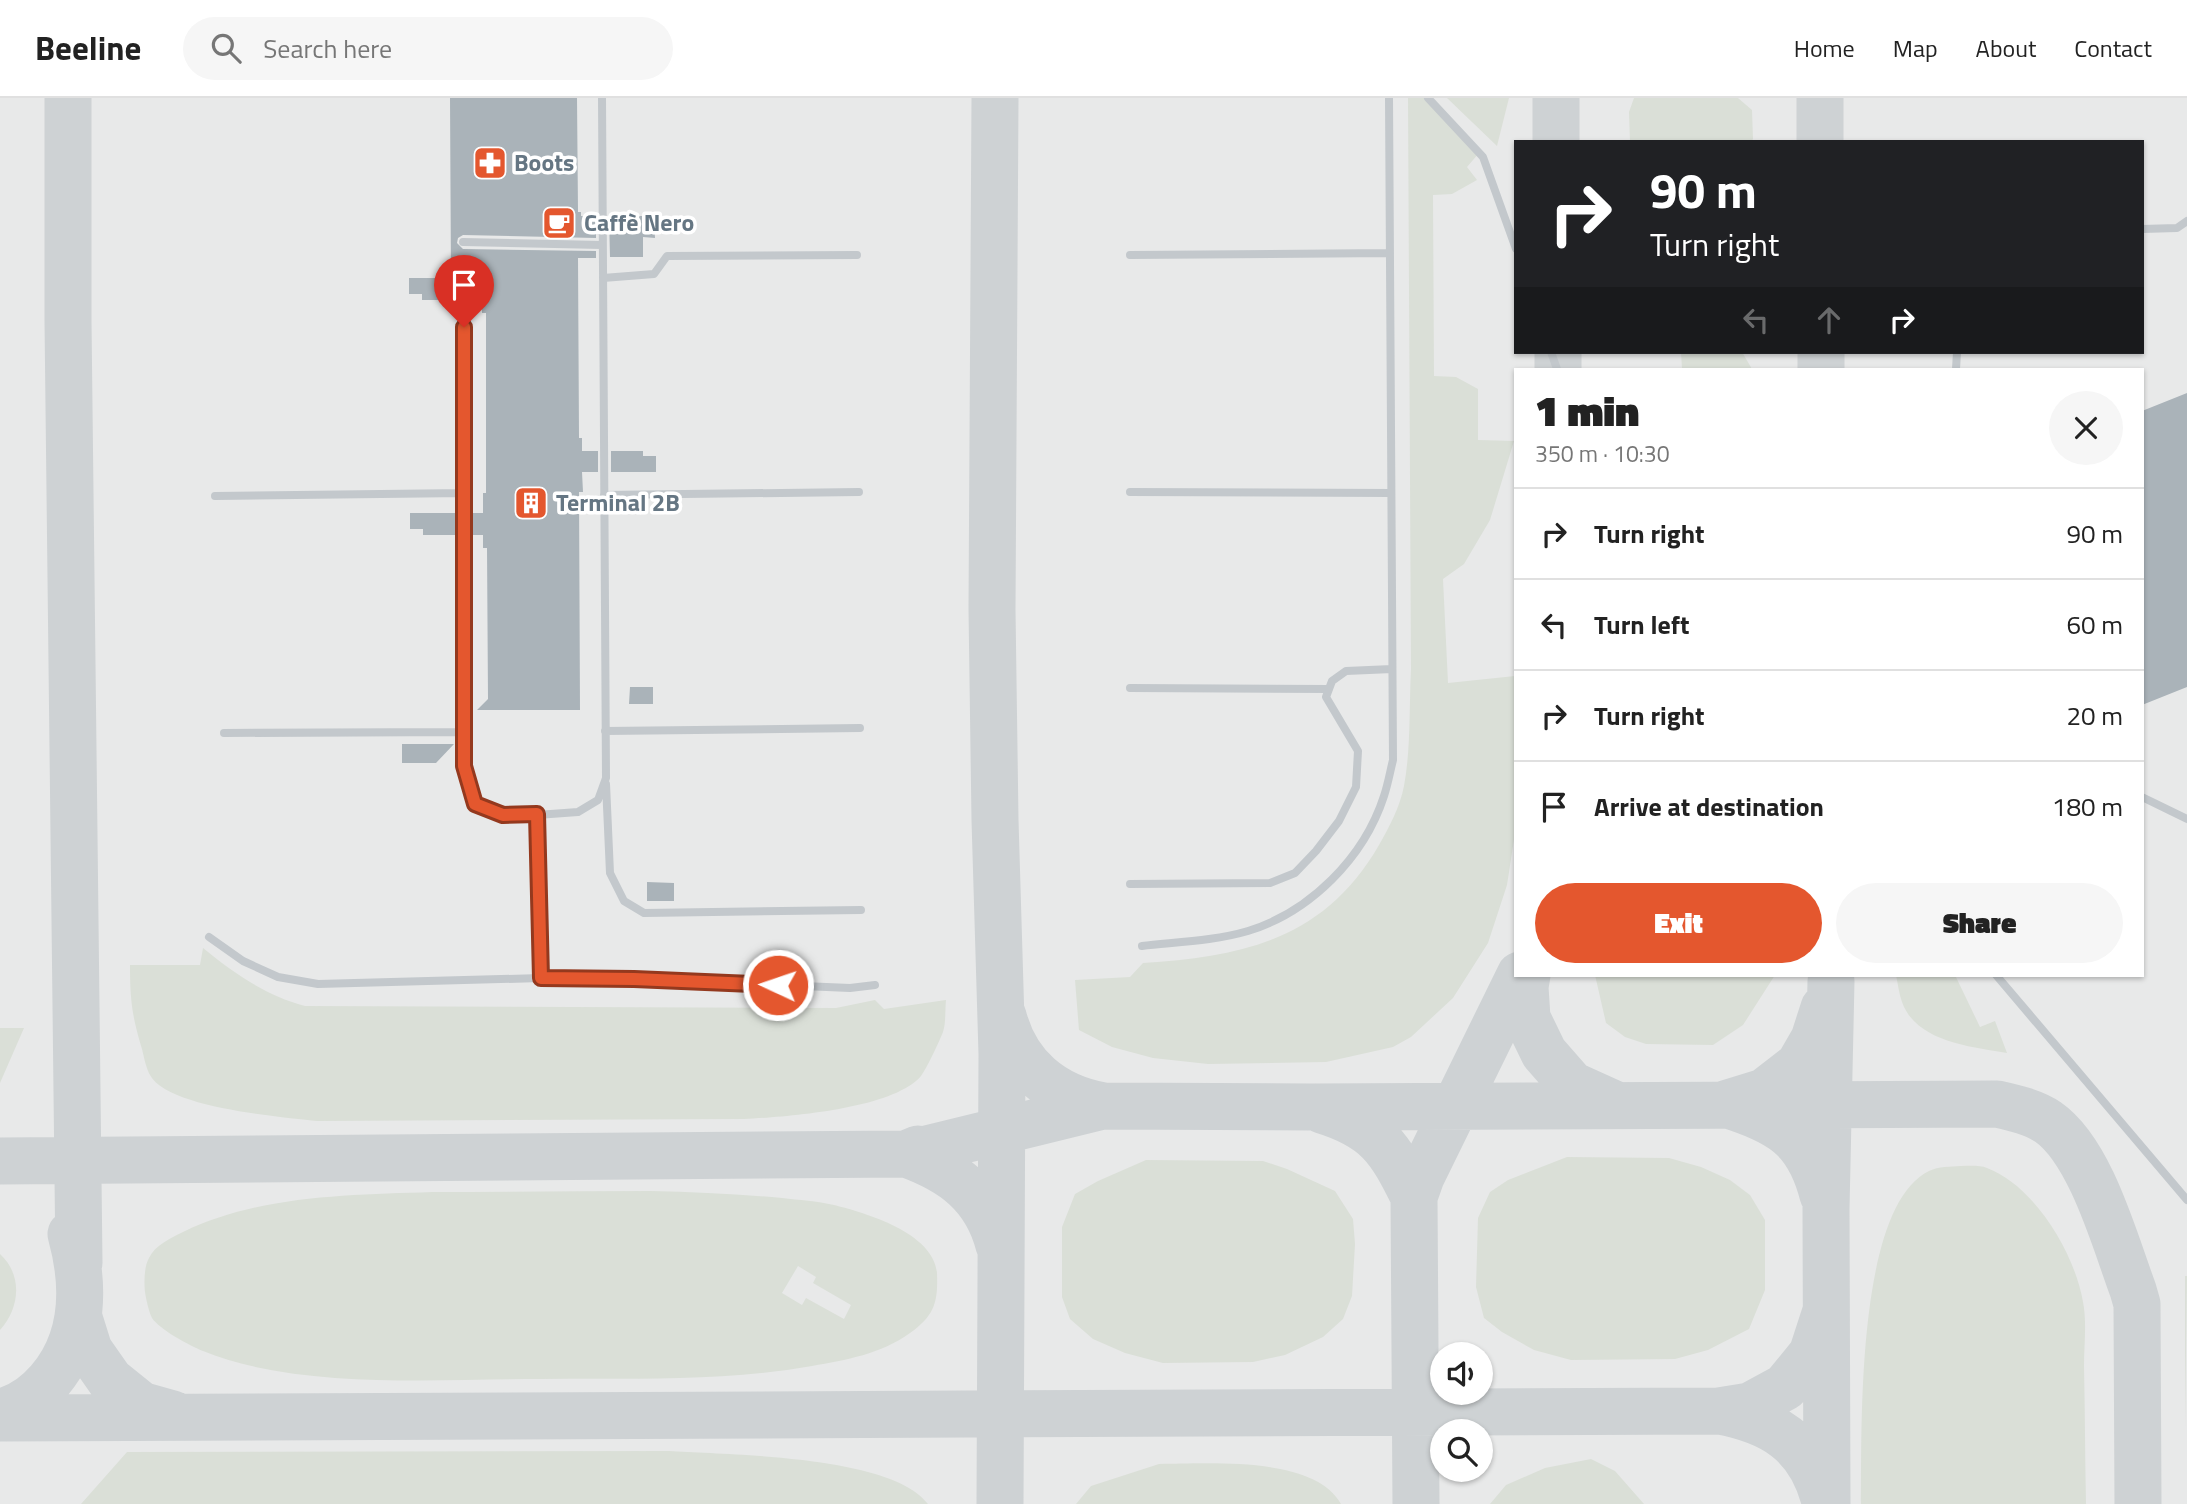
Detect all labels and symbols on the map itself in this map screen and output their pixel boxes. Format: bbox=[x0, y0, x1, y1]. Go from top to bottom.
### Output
pharmacy icon: Boots bbox=[471, 144, 509, 182]
place label: Boots bbox=[514, 144, 574, 180]
cafe icon: Caffè Nero bbox=[540, 204, 578, 242]
place label: Caffè Nero bbox=[584, 204, 694, 240]
pin bbox=[434, 255, 494, 327]
building icon: Terminal 2B bbox=[512, 484, 550, 522]
place label: Terminal 2B bbox=[556, 484, 680, 520]
position arrow bbox=[741, 948, 815, 1022]

